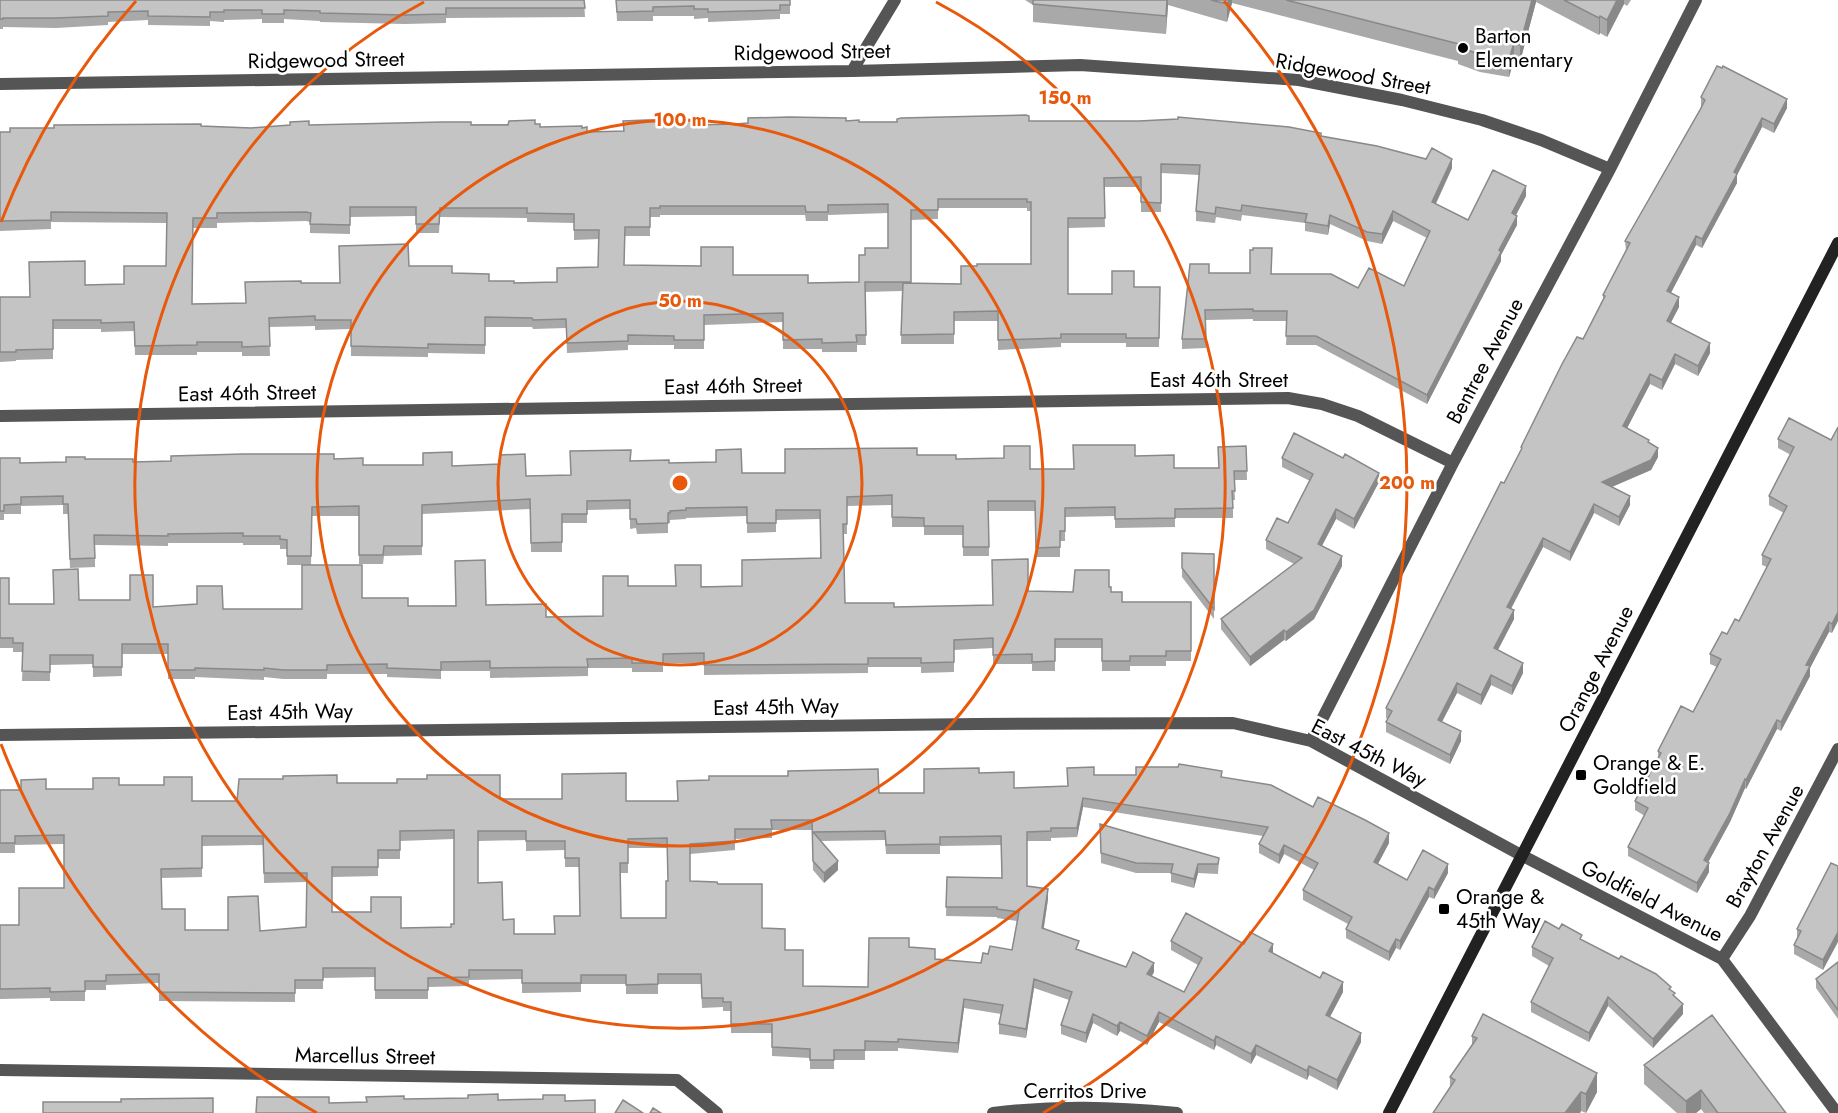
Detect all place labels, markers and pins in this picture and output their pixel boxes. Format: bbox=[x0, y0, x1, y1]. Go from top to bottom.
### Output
place label: Barton Elementary bbox=[1475, 21, 1573, 75]
marker: Barton Elementary bbox=[1456, 41, 1470, 55]
centre of rings bbox=[670, 473, 690, 493]
place label: Orange & E. Goldfield bbox=[1593, 748, 1705, 802]
marker: Orange & E. Goldfield bbox=[1574, 768, 1588, 782]
place label: Orange & 45th Way bbox=[1456, 882, 1544, 936]
marker: Orange & 45th Way bbox=[1437, 902, 1451, 916]

